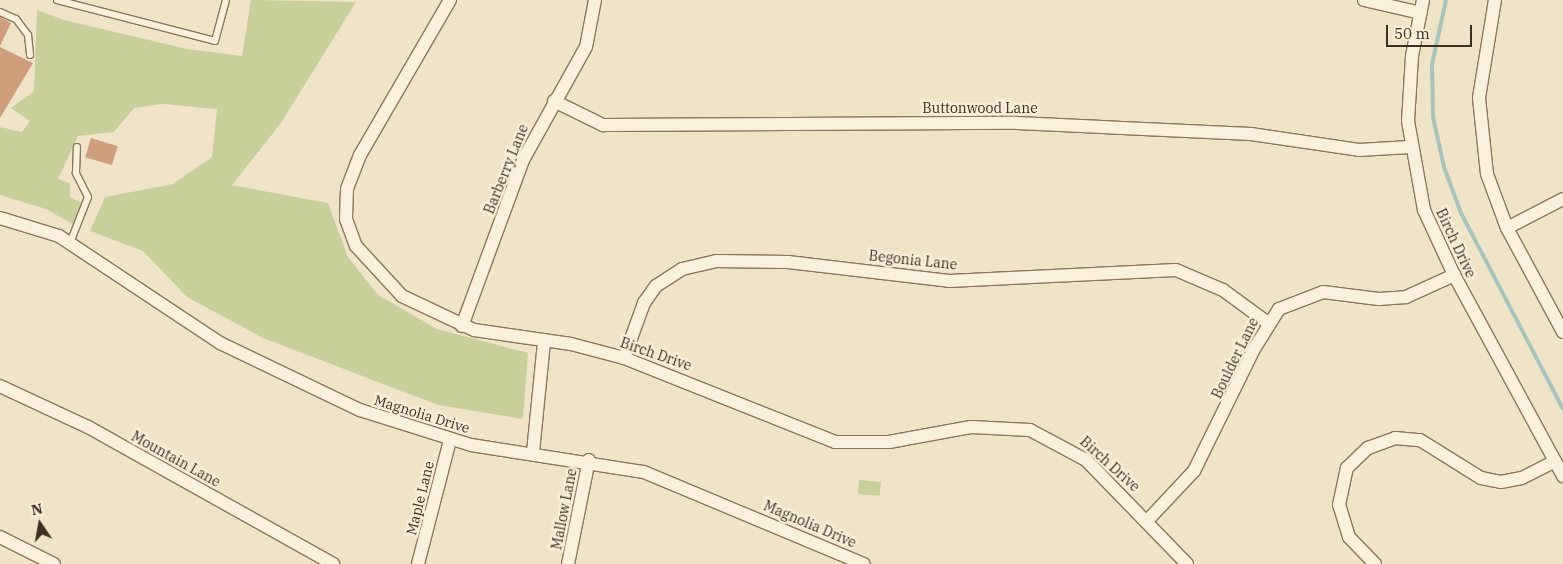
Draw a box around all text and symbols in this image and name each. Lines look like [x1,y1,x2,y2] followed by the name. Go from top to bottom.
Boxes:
[1388,15,1474,47] scale bar
[1394,24,1430,43] text: 50 m
[922,100,1038,116] street label: Buttonwood Lane
[480,122,532,216] street label: Barberry Lane
[1433,206,1479,280] street label: Birch Drive
[868,247,958,273] street label: Begonia Lane
[1208,315,1262,401] street label: Boulder Lane
[618,334,694,374] street label: Birch Drive
[372,391,472,437] street label: Magnolia Drive
[128,428,224,490] street label: Mountain Lane
[1077,433,1143,495] street label: Birch Drive
[403,459,437,537] street label: Maple Lane
[548,467,580,551] street label: Mallow Lane
[761,497,859,551] street label: Magnolia Drive
[15,499,65,549] north arrow
[30,499,44,519] text: N

